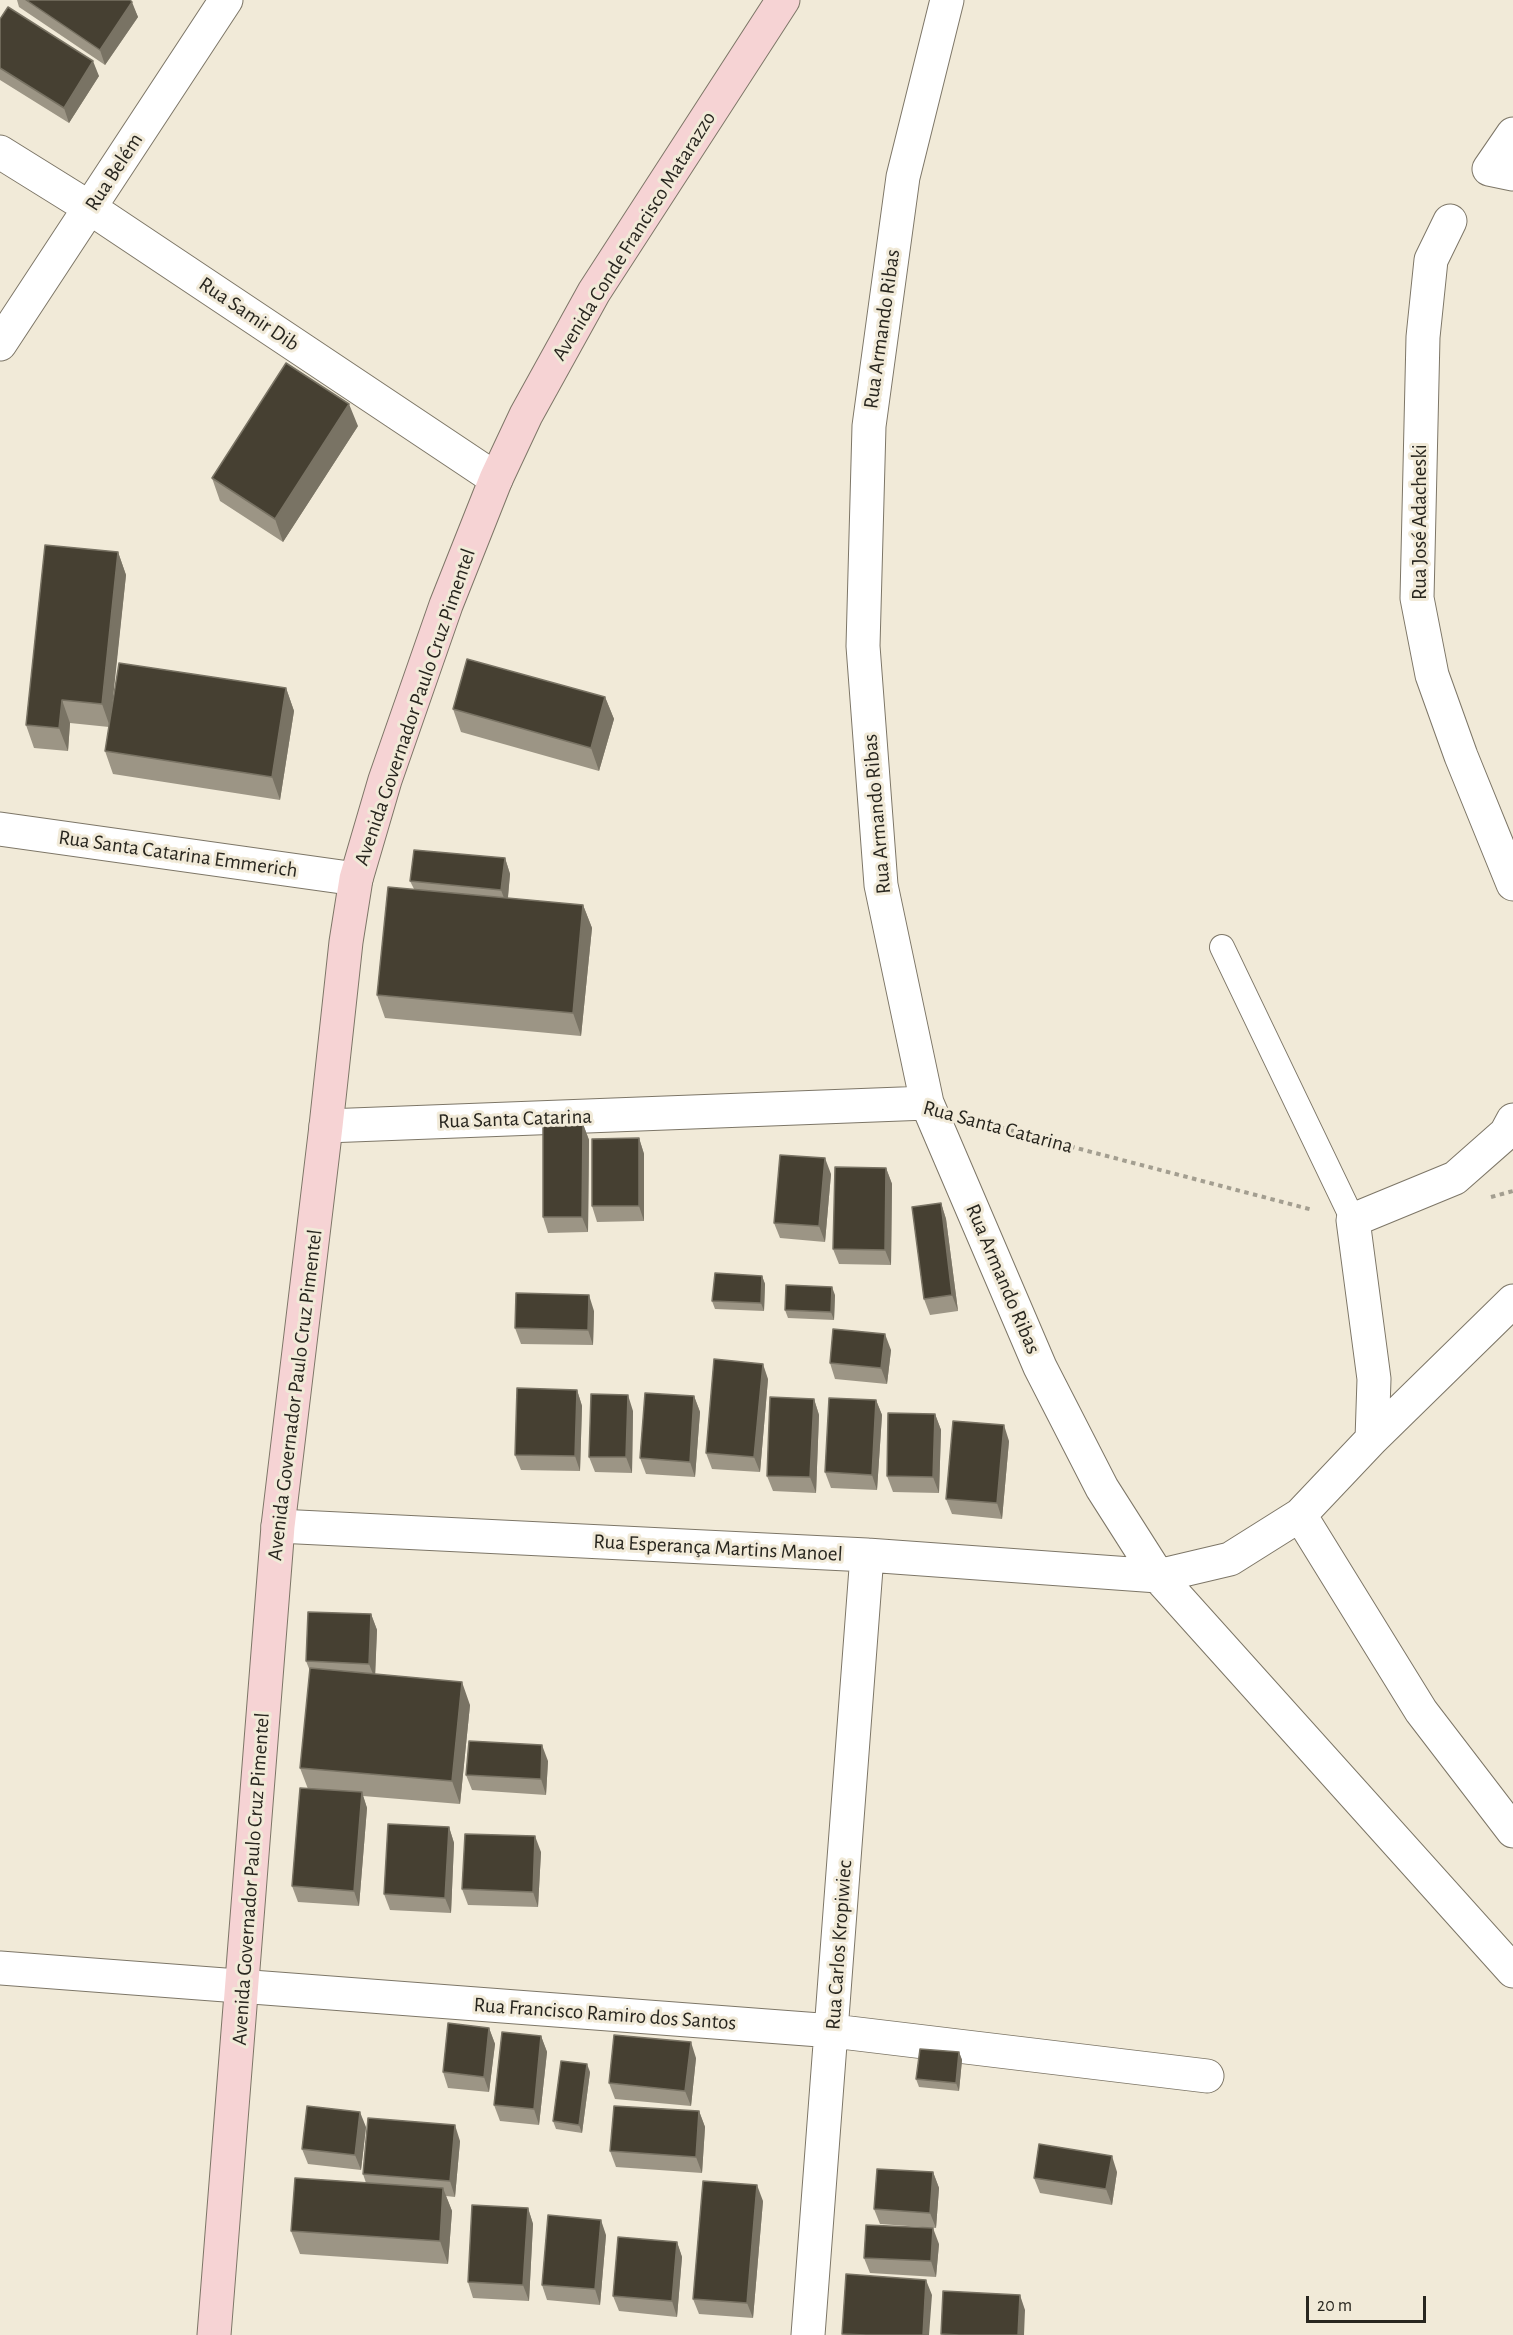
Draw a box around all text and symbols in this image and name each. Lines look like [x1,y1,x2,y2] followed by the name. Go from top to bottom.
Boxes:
[547,107,721,365] street label: Avenida Conde Francisco Matarazzo
[80,128,148,216] street label: Rua Belém
[858,248,906,410] street label: Rua Armando Ribas
[194,271,304,357] street label: Rua Samir Dib
[1407,444,1433,600] street label: Rua José Adacheski
[349,545,481,869] street label: Avenida Governador Paulo Cruz Pimentel
[857,733,897,895] street label: Rua Armando Ribas
[57,825,299,883] street label: Rua Santa Catarina Emmerich
[920,1095,1076,1159] street label: Rua Santa Catarina
[438,1104,592,1134] street label: Rua Santa Catarina
[960,1200,1046,1358] street label: Rua Armando Ribas
[262,1228,328,1562] street label: Avenida Governador Paulo Cruz Pimentel
[593,1529,843,1567] street label: Rua Esperança Martins Manoel
[227,1712,275,2046] street label: Avenida Governador Paulo Cruz Pimentel
[820,1859,858,2031] street label: Rua Carlos Kropiwiec
[473,1992,737,2036] street label: Rua Francisco Ramiro dos Santos
[1309,2284,1429,2322] scale bar
[1317,2297,1352,2315] text: 20 m

